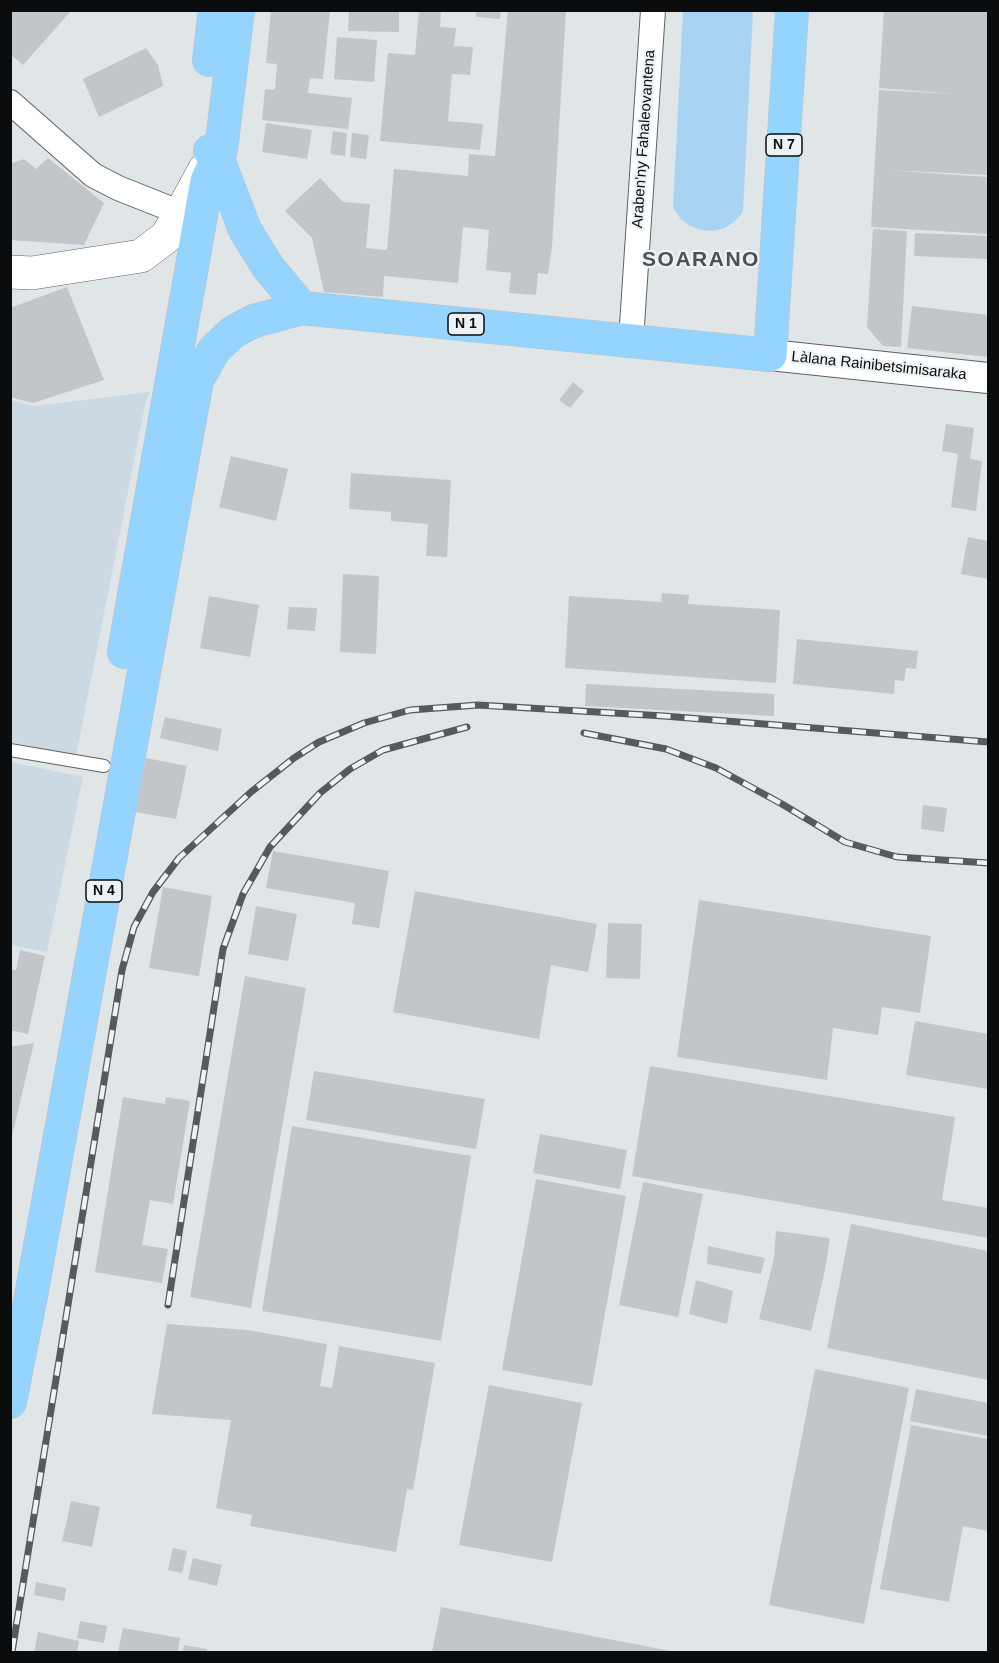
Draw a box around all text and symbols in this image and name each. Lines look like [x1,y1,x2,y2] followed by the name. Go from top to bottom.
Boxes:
[629,49,659,229] street label: Araben'ny Fahaleovantena
[766,134,802,156] road number: N 7
[642,247,760,273] district label: SOARANO
[448,313,484,335] road number: N 1
[791,348,967,384] street label: Làlana Rainibetsimisaraka
[86,880,122,902] road number: N 4

